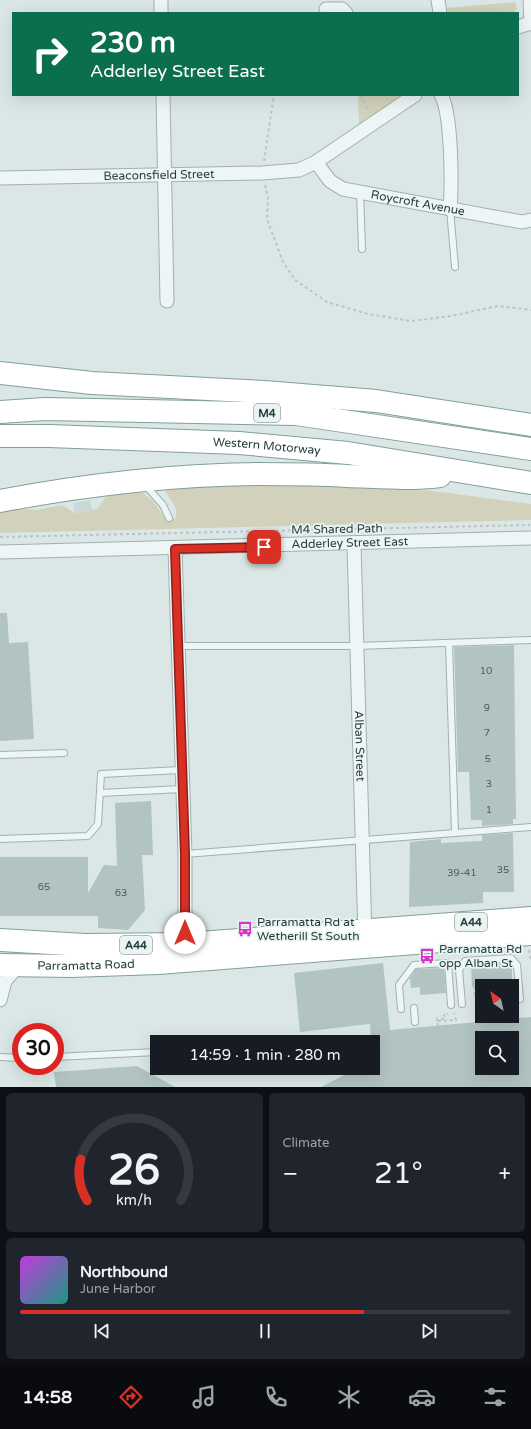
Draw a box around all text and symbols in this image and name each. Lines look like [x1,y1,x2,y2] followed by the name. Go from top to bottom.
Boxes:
[90,26,176,60] text: 230 m
[24,28,76,80] icon: right
[90,60,265,82] text: Adderley Street East
[103,167,215,183] street label: Beaconsfield Street
[370,187,466,218] street label: Roycroft Avenue
[254,404,280,422] road number: M4
[213,435,322,458] street label: Western Motorway
[291,521,383,537] street label: M4 Shared Path
[247,530,281,564] pin
[291,534,409,551] street label: Adderley Street East
[253,536,275,558] icon: arrive
[480,665,492,677] house number: 10
[484,702,490,714] house number: 9
[352,710,368,782] street label: Alban Street
[484,727,490,739] house number: 7
[485,753,491,765] house number: 5
[486,778,492,790] house number: 3
[486,804,492,816] house number: 1
[497,864,509,876] house number: 35
[447,867,477,879] house number: 39-41
[38,881,50,893] house number: 65
[115,887,127,899] house number: 63
[164,912,206,954] position arrow
[455,913,487,931] road number: A44
[257,915,359,943] place label: Parramatta Rd at Wetherill St South
[236,920,254,938] bus stop icon: Parramatta Rd at Wetherill St South
[120,936,152,954] road number: A44
[439,942,522,970] place label: Parramatta Rd opp Alban St
[418,947,436,965] bus stop icon: Parramatta Rd opp Alban St
[37,957,135,973] street label: Parramatta Road
[475,979,519,1023] north arrow
[475,979,519,1075] map controls
[12,1023,64,1075] speed limit sign: 30
[475,1031,519,1075] button: search
[190,1046,340,1064] text: 14:59 · 1 min · 280 m
[283,1135,329,1151] text: Climate
[108,1145,160,1195] text: 26
[374,1155,423,1192] text: 21°
[283,1161,298,1187] text: −
[499,1161,511,1187] text: +
[116,1191,152,1208] text: km/h
[80,1263,168,1281] text: Northbound
[80,1281,156,1297] text: June Harbor
[91,1320,113,1342] icon: previous
[254,1320,276,1342] icon: pause
[418,1320,440,1342] icon: next
[117,1383,145,1411] icon: directions
[190,1383,218,1411] icon: music
[262,1383,290,1411] icon: phone
[335,1383,363,1411] icon: climate
[408,1383,436,1411] icon: car
[481,1383,509,1411] icon: filters
[22,1386,72,1408] text: 14:58

